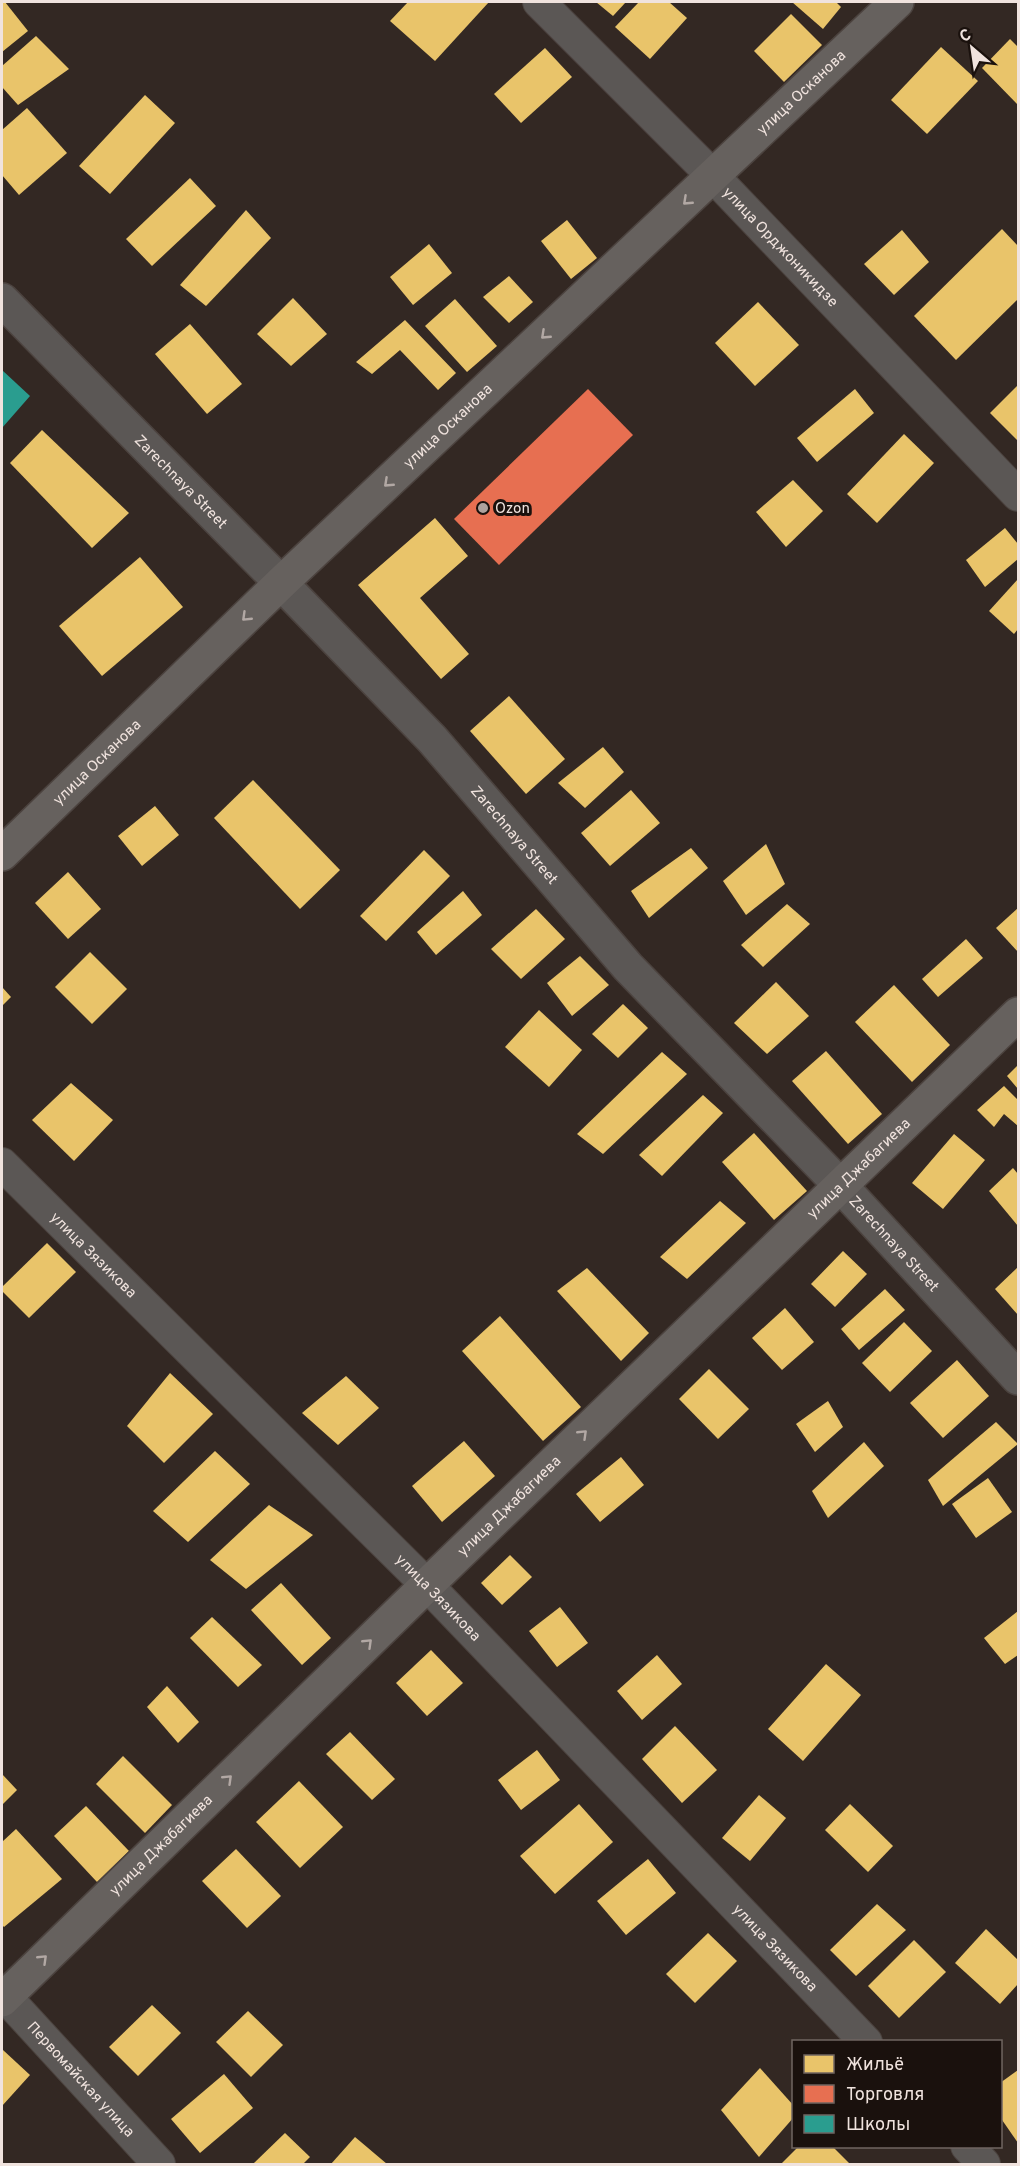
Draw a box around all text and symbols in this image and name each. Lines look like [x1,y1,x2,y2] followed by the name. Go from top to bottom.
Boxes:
[942,18,1002,78] north arrow
[956,25,975,48] text: С
[754,47,851,140] street label: улица Осканова
[718,184,841,312] street label: улица Орджоникидзе
[683,194,693,205] one-way arrow
[541,327,552,338] one-way arrow
[400,380,497,473] street label: улица Осканова
[129,432,230,534] street label: Zarechnaya Street
[384,476,394,487] one-way arrow
[495,500,530,519] place label: Ozon
[476,501,490,515] marker: Ozon
[243,610,253,621] one-way arrow
[50,716,146,810] street label: улица Осканова
[466,782,561,889] street label: Zarechnaya Street
[804,1115,915,1224] street label: улица Джабагиева
[844,1192,942,1297] street label: Zarechnaya Street
[45,1209,140,1303] street label: улица Зязикова
[577,1430,587,1441] one-way arrow
[454,1453,566,1561] street label: улица Джабагиева
[391,1551,484,1646] street label: улица Зязикова
[361,1639,371,1650] one-way arrow
[222,1775,232,1786] one-way arrow
[106,1791,217,1901] street label: улица Джабагиева
[728,1901,821,1996] street label: улица Зязикова
[37,1955,47,1966] one-way arrow
[22,2018,138,2142] street label: Первомайская улица
[792,2040,1002,2148] legend
[846,2054,904,2077] text: Жильё
[846,2084,924,2107] text: Торговля
[846,2114,910,2137] text: Школы

